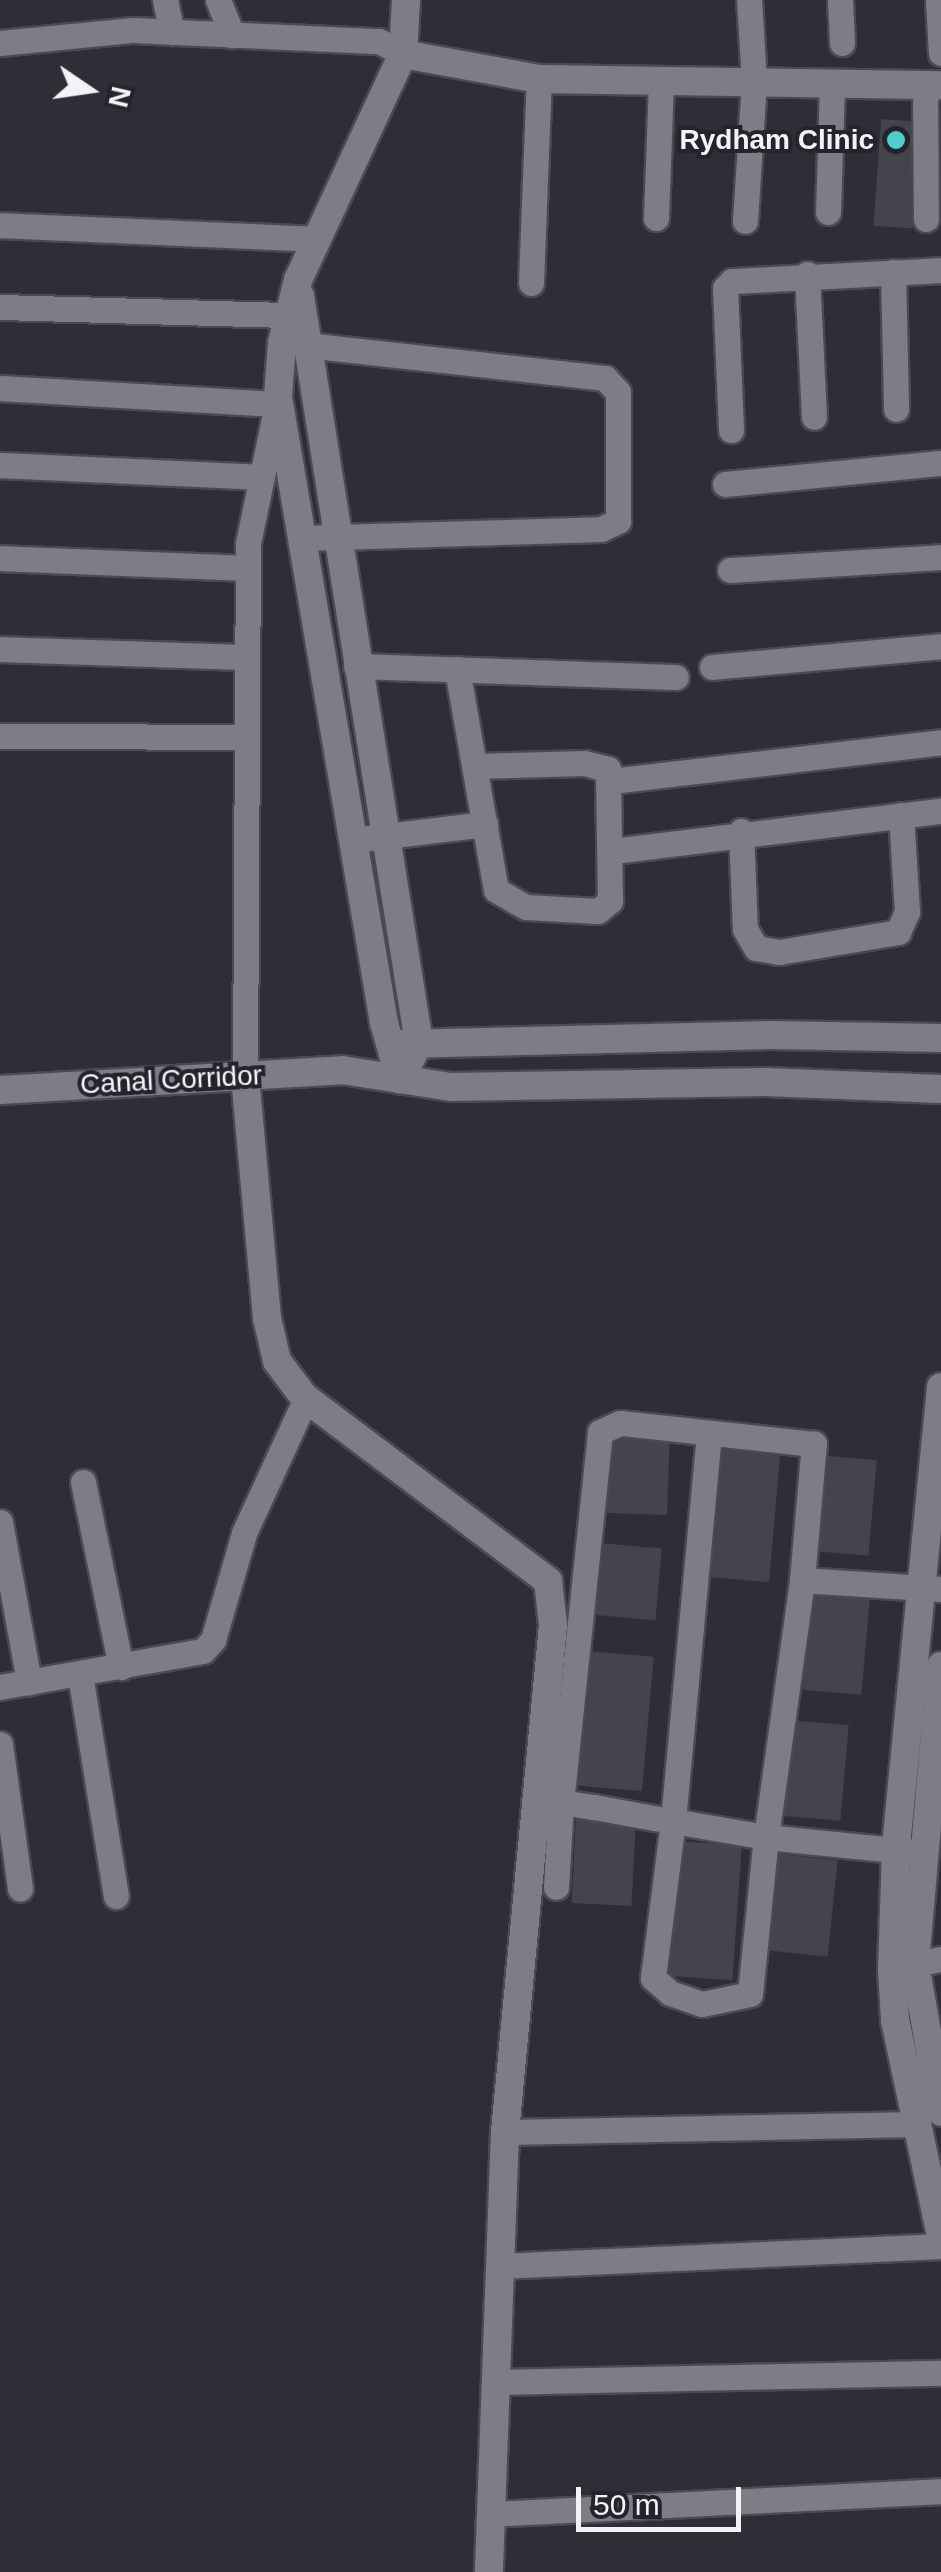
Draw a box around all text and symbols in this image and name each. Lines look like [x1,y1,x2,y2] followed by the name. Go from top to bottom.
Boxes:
[40,40,140,140] north arrow
[102,84,137,110] text: N
[680,123,874,157] place label: Rydham Clinic
[883,127,909,153] marker: Rydham Clinic
[79,1058,263,1102] street label: Canal Corridor
[581,2467,746,2529] scale bar
[593,2488,660,2521] text: 50 m

